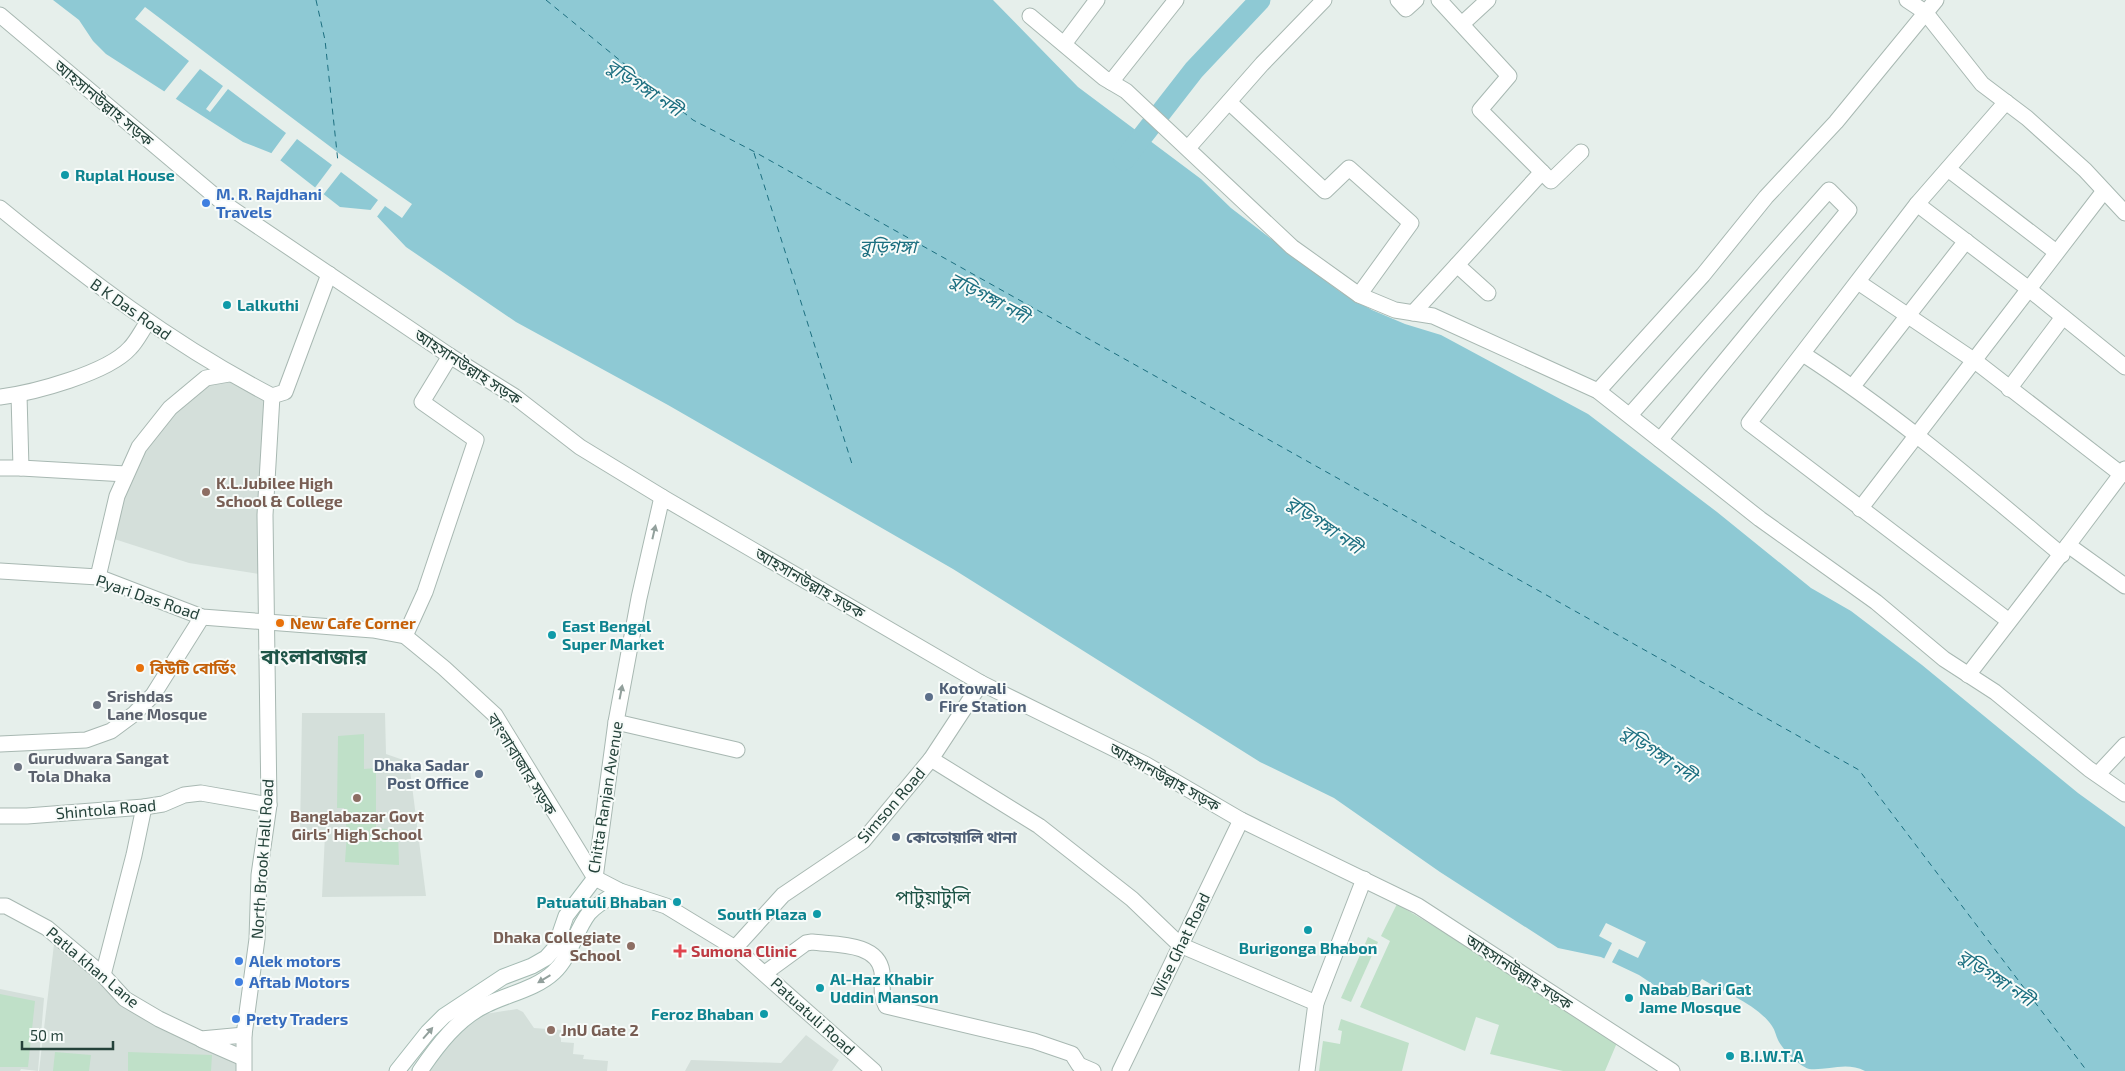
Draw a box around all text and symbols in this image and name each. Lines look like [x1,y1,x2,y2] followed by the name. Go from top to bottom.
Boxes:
[602,54,689,123] water label: বুড়িগঙ্গা নদী
[50,55,159,150] street label: আহসানউল্লাহ সড়ক
[75,165,175,184] place label: Ruplal House
[59,169,71,181] marker: Ruplal House
[216,184,322,221] place label: M. R. Rajdhani Travels
[200,197,212,209] marker: M. R. Rajdhani Travels
[859,235,920,258] water label: বুড়িগঙ্গা
[946,267,1036,330] water label: বুড়িগঙ্গা নদী
[87,274,175,343] street label: B K Das Road
[237,295,299,314] place label: Lalkuthi
[221,299,233,311] marker: Lalkuthi
[410,324,526,409] street label: আহসানউল্লাহ সড়ক
[216,473,343,510] place label: K.L.Jubilee High School & College
[200,486,212,498] marker: K.L.Jubilee High School & College
[1282,490,1369,561] water label: বুড়িগঙ্গা নদী
[650,525,658,540] one-way arrow
[751,543,869,622] street label: আহসানউল্লাহ সড়ক
[94,570,203,623] street label: Pyari Das Road
[290,613,416,632] place label: New Cafe Corner
[562,616,665,653] place label: East Bengal Super Market
[274,617,286,629] marker: New Cafe Corner
[546,629,558,641] marker: East Bengal Super Market
[260,643,367,668] district label: বাংলাবাজার
[149,658,236,677] place label: বিউটি বোর্ডিং
[134,662,146,674] marker: বিউটি বোর্ডিং
[939,678,1027,715] place label: Kotowali Fire Station
[618,683,626,699] one-way arrow
[107,686,207,723] place label: Srishdas Lane Mosque
[923,691,935,703] marker: Kotowali Fire Station
[91,699,103,711] marker: Srishdas Lane Mosque
[483,709,562,819] street label: বাংলাবাজার সড়ক
[583,719,627,875] street label: Chitta Ranjan Avenue
[1616,720,1703,789] water label: বুড়িগঙ্গা নদী
[1106,738,1225,815] street label: আহসানউল্লাহ সড়ক
[28,748,169,785] place label: Gurudwara Sangat Tola Dhaka
[374,755,469,792] place label: Dhaka Sadar Post Office
[12,761,24,773] marker: Gurudwara Sangat Tola Dhaka
[853,763,929,846] street label: Simson Road
[473,768,485,780] marker: Dhaka Sadar Post Office
[246,778,277,940] street label: North Brook Hall Road
[351,792,363,804] marker: Banglabazar Govt Girls' High School
[55,795,157,822] street label: Shintola Road
[290,806,424,843] place label: Banglabazar Govt Girls' High School
[906,827,1017,846] place label: কোতোয়ালি থানা
[890,831,902,843] marker: কোতোয়ালি থানা
[895,885,972,909] district label: পাটুয়াটুলি
[1146,889,1213,1000] street label: Wise Ghat Road
[537,892,667,911] place label: Patuatuli Bhaban
[671,896,683,908] marker: Patuatuli Bhaban
[717,904,807,923] place label: South Plaza
[811,908,823,920] marker: South Plaza
[43,922,144,1011] street label: Patla khan Lane
[1302,924,1314,936] marker: Burigonga Bhabon
[493,927,622,964] place label: Dhaka Collegiate School
[1461,929,1577,1014] street label: আহসানউল্লাহ সড়ক
[1239,938,1377,957] place label: Burigonga Bhabon
[625,940,637,952] marker: Dhaka Collegiate School
[691,941,797,960] place label: Sumona Clinic
[673,944,687,958] marker: Sumona Clinic
[1954,944,2041,1013] water label: বুড়িগঙ্গা নদী
[249,951,341,970] place label: Alek motors
[233,955,245,967] marker: Alek motors
[830,969,939,1006] place label: Al-Haz Khabir Uddin Manson
[249,972,350,991] place label: Aftab Motors
[767,973,859,1058] street label: Patuatuli Road
[538,974,551,983] one-way arrow
[233,976,245,988] marker: Aftab Motors
[1639,979,1752,1016] place label: Nabab Bari Gat Jame Mosque
[814,982,826,994] marker: Al-Haz Khabir Uddin Manson
[1623,992,1635,1004] marker: Nabab Bari Gat Jame Mosque
[651,1004,754,1023] place label: Feroz Bhaban
[758,1008,770,1020] marker: Feroz Bhaban
[246,1009,348,1029] place label: Prety Traders
[230,1013,242,1025] marker: Prety Traders
[22,1018,114,1050] scale bar
[561,1020,639,1039] place label: JnU Gate 2
[545,1024,557,1036] marker: JnU Gate 2
[30,1026,64,1044] text: 50 m
[422,1026,433,1039] one-way arrow
[1740,1046,1804,1065] place label: B.I.W.T.A
[1724,1050,1736,1062] marker: B.I.W.T.A

